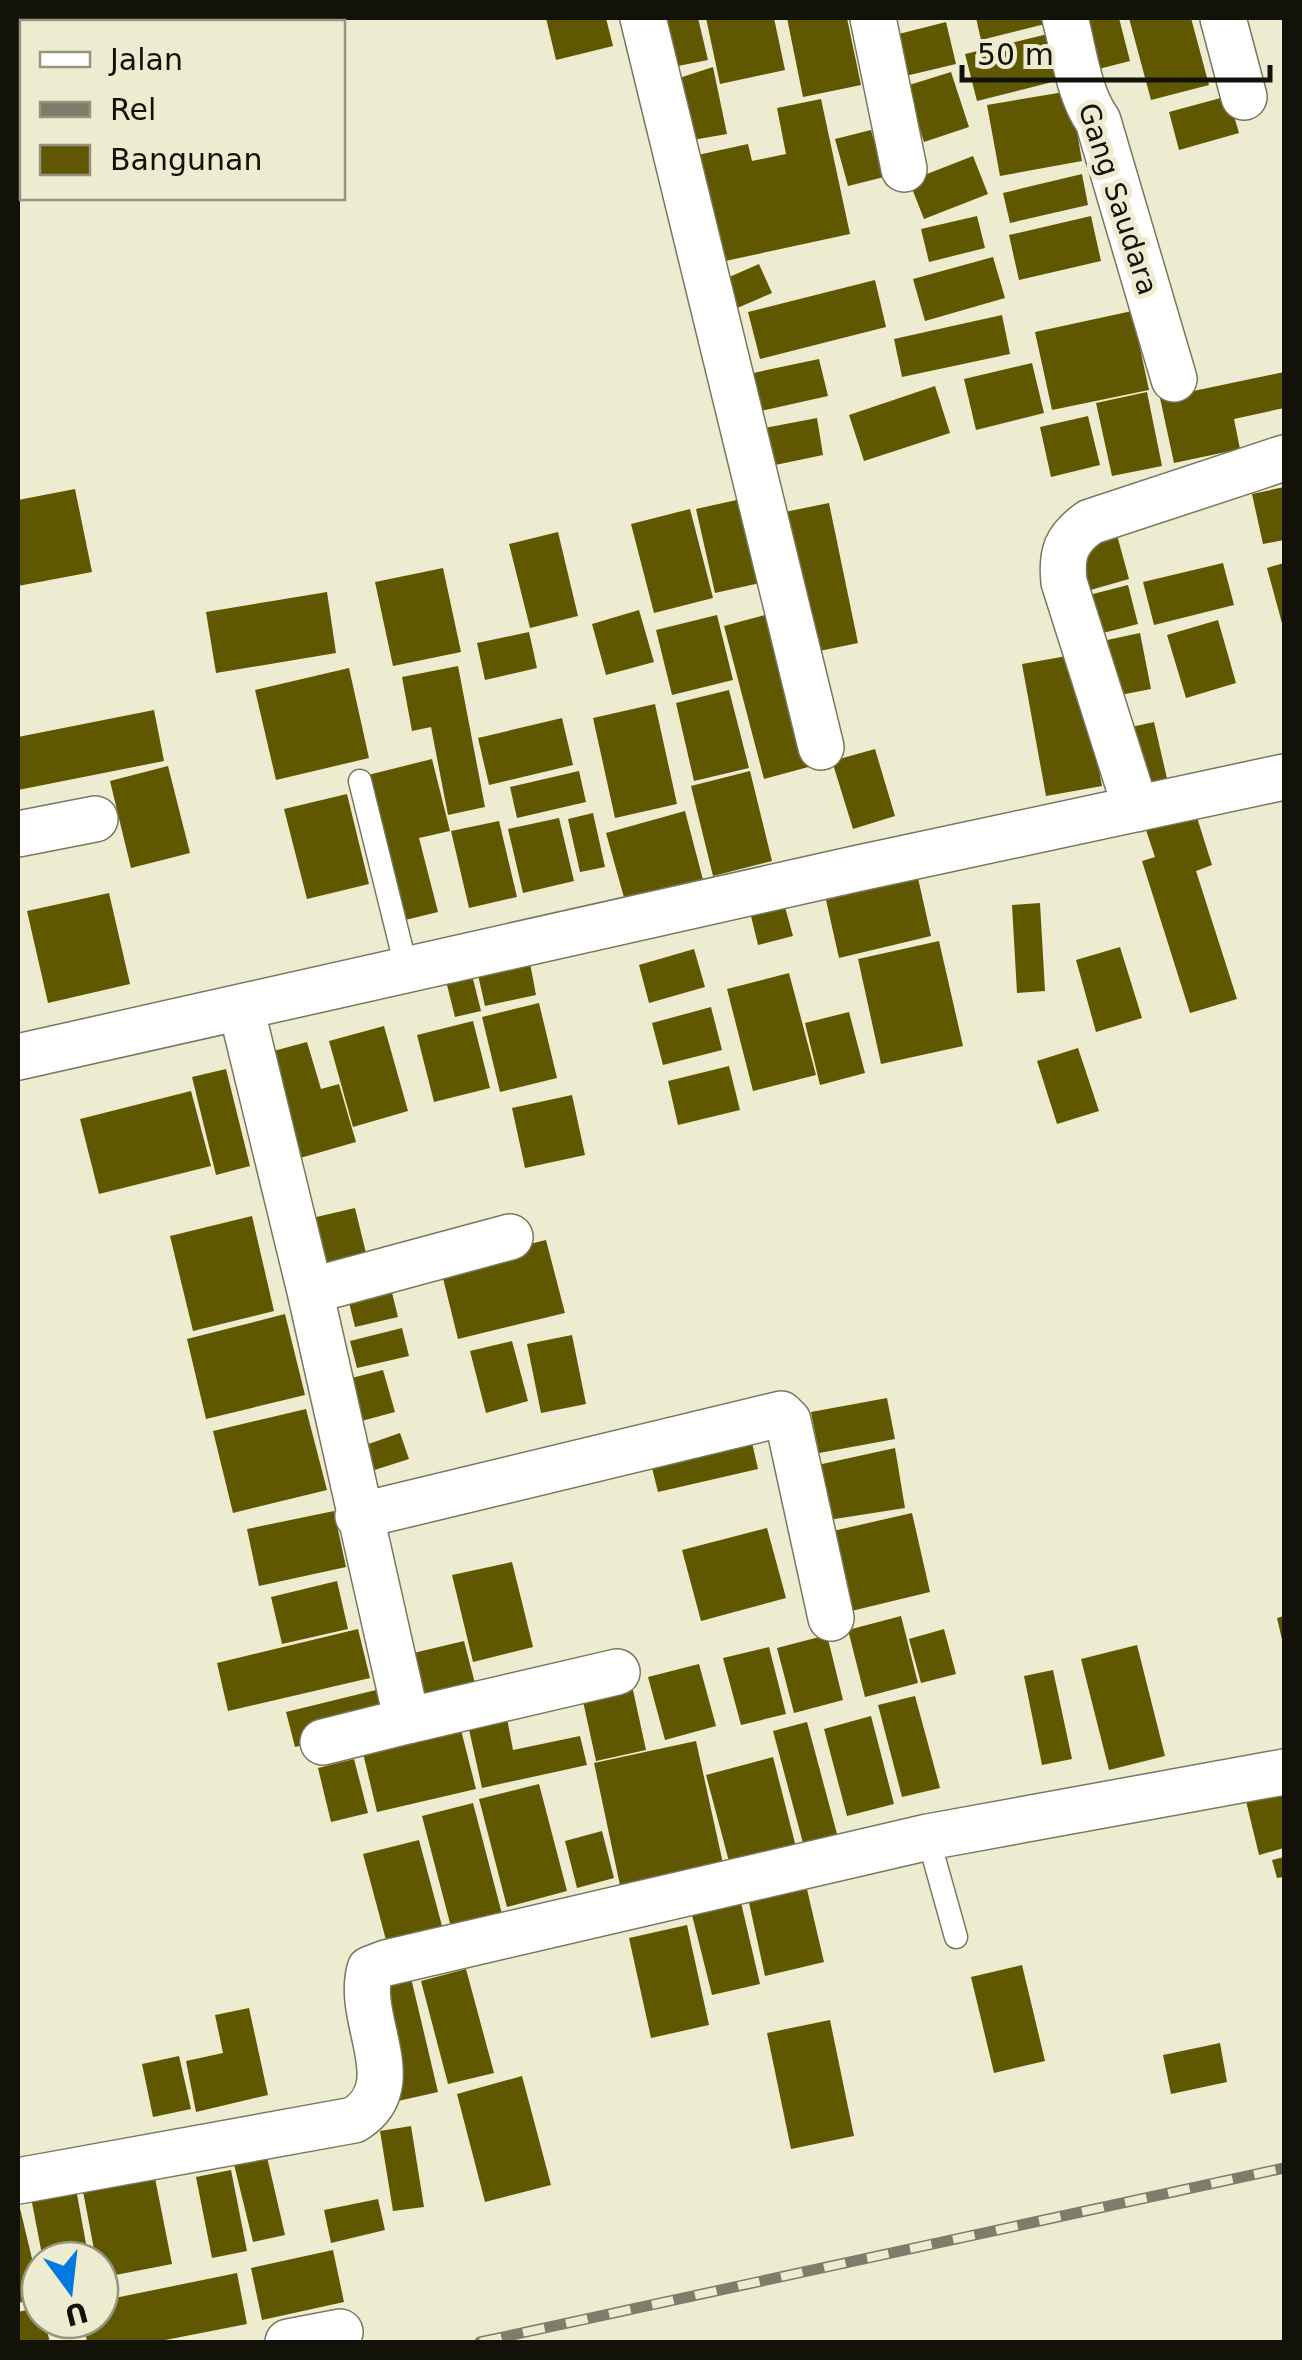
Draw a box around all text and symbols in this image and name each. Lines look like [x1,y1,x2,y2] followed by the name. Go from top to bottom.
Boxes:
[20,20,345,200] legend
[962,20,1270,82] scale bar
[977,37,1054,72] text: 50 m
[108,42,183,77] text: Jalan
[110,92,156,127] text: Rel
[1071,99,1165,299] street label: Gang Saudara
[110,142,262,177] text: Bangunan
[20,2240,120,2340] north arrow
[61,2295,92,2333] text: U

